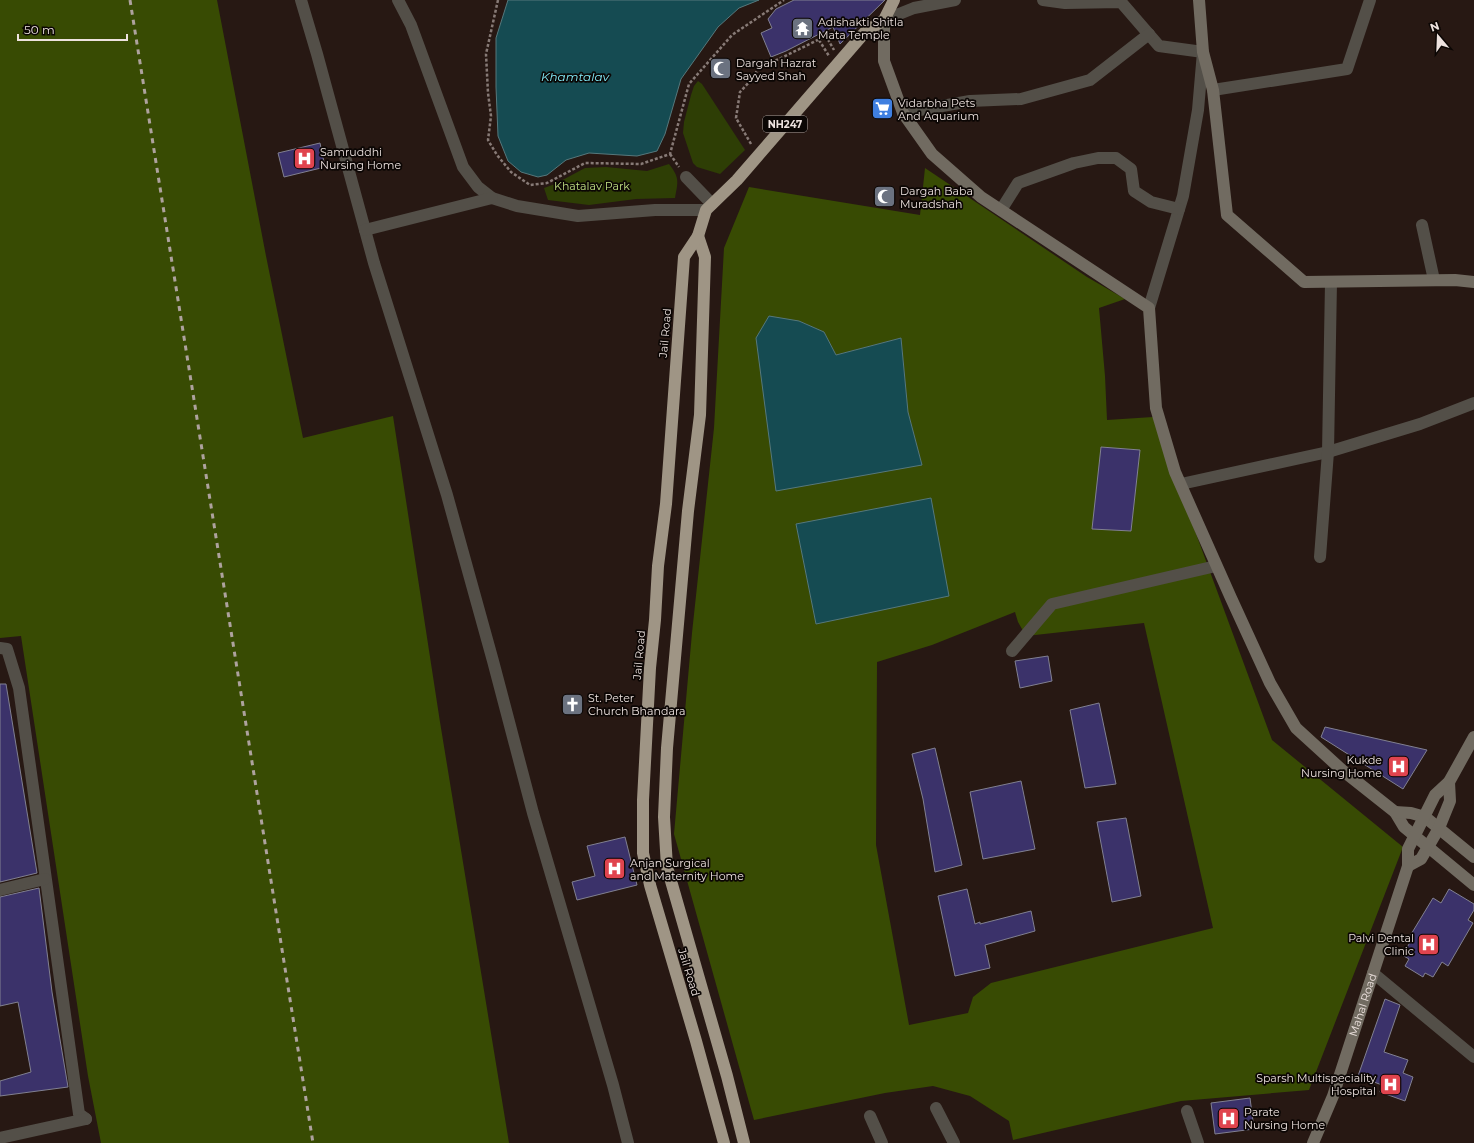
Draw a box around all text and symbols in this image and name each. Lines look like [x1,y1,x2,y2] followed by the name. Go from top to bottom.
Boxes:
[789,15,815,41] temple icon: Adishakti Shitla Mata Temple
[818,15,903,42] place label: Adishakti Shitla Mata Temple
[18,16,127,42] scale bar
[1418,16,1458,56] north arrow
[1428,18,1441,35] text: N
[24,22,55,37] text: 50 m
[707,56,733,82] mosque icon: Dargah Hazrat Sayyed Shah
[736,56,817,83] place label: Dargah Hazrat Sayyed Shah
[541,69,611,84] water label: Khamtalav
[869,96,895,122] supermarket icon: Vidarbha Pets And Aquarium
[898,96,979,123] place label: Vidarbha Pets And Aquarium
[763,116,807,132] road number: NH247
[291,145,317,171] hospital icon: Samruddhi Nursing Home
[320,145,401,172] place label: Samruddhi Nursing Home
[554,179,630,193] park label: Khatalav Park
[872,184,898,210] mosque icon: Dargah Baba Muradshah
[900,184,973,211] place label: Dargah Baba Muradshah
[656,308,674,359] street label: Jail Road
[630,630,648,681] street label: Jail Road
[559,691,585,717] church icon: St. Peter Church Bhandara
[588,691,685,718] place label: St. Peter Church Bhandara
[1301,753,1382,780] place label: Kukde Nursing Home
[1385,753,1411,779] hospital icon: Kukde Nursing Home
[601,856,627,882] hospital icon: Anjan Surgical and Maternity Home
[630,856,744,883] place label: Anjan Surgical and Maternity Home
[1348,931,1414,958] place label: Palvi Dental Clinic
[1416,931,1442,957] hospital icon: Palvi Dental Clinic
[675,945,703,998] street label: Jail Road
[1346,971,1380,1038] street label: Mahal Road
[1256,1071,1376,1098] place label: Sparsh Multispeciality Hospital
[1378,1071,1404,1097] hospital icon: Sparsh Multispeciality Hospital
[1215,1105,1241,1131] hospital icon: Parate Nursing Home
[1244,1105,1325,1132] place label: Parate Nursing Home

